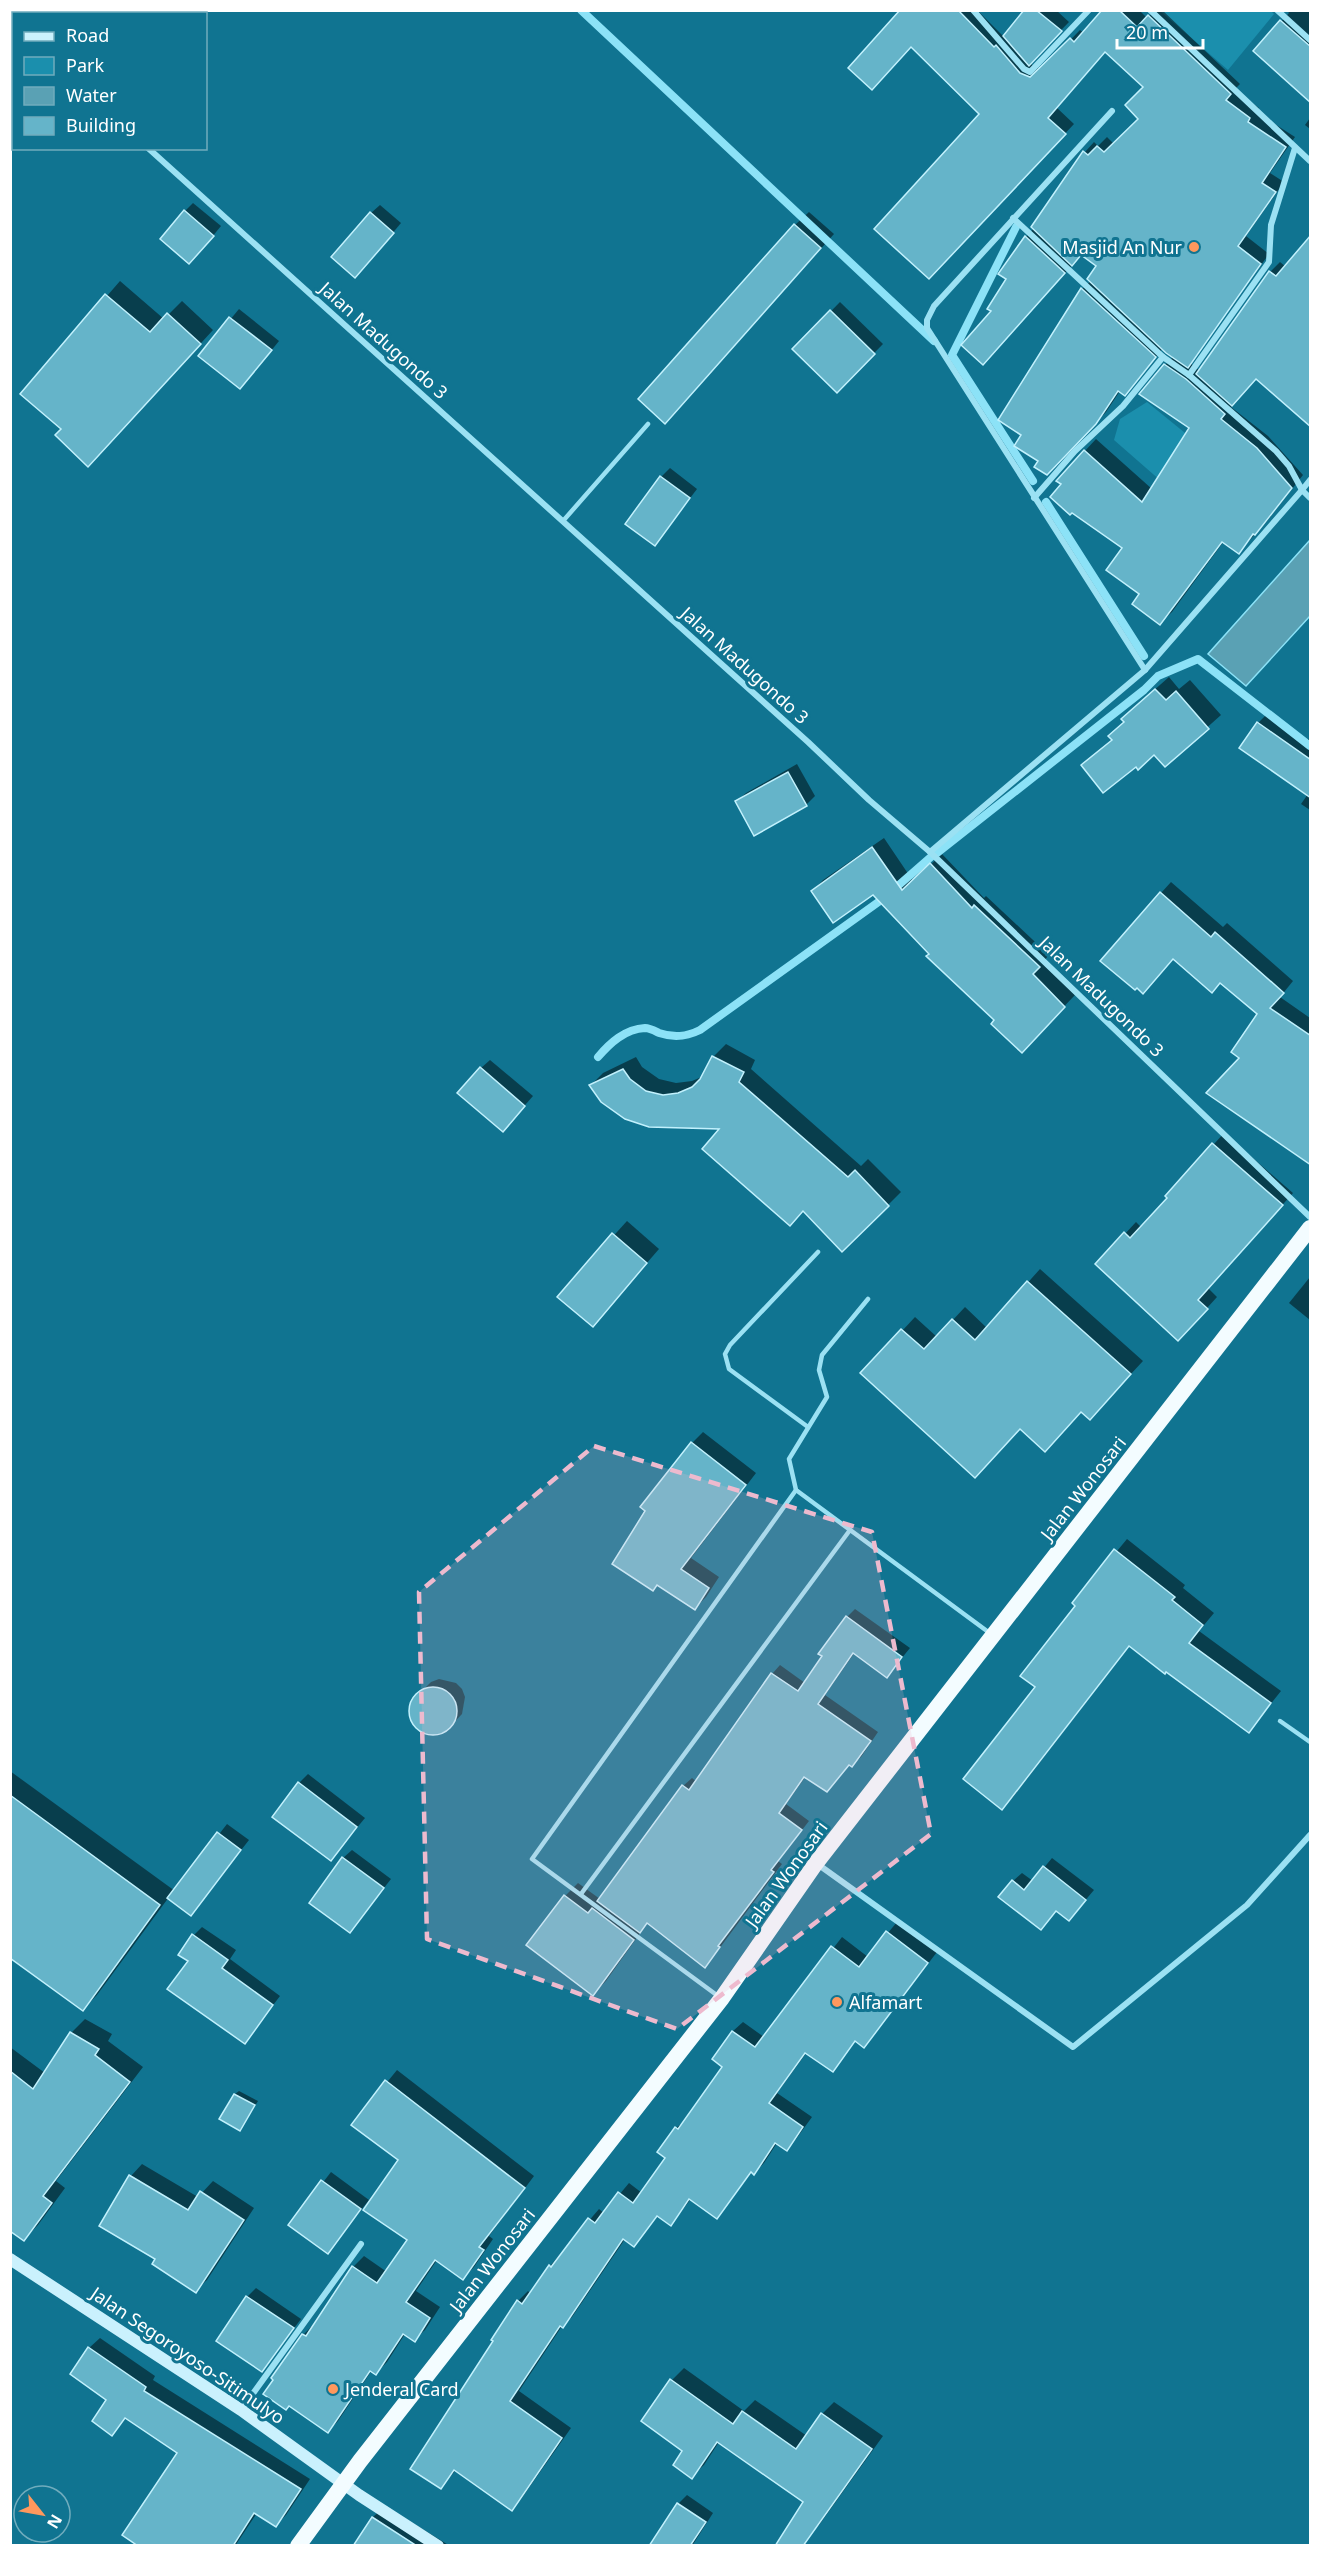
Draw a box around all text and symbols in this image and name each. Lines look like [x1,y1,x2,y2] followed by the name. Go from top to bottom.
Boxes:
[12,12,207,150] legend
[1117,12,1202,50] scale bar
[1126,20,1168,44] text: 20 m
[66,23,109,47] text: Road
[66,53,104,77] text: Park
[66,83,117,107] text: Water
[66,113,136,137] text: Building
[1062,235,1183,259] place label: Masjid An Nur
[1187,240,1201,254] marker: Masjid An Nur
[313,275,453,404] street label: Jalan Madugondo 3
[674,600,814,729] street label: Jalan Madugondo 3
[1033,929,1169,1062] street label: Jalan Madugondo 3
[1034,1431,1131,1546] street label: Jalan Wonosari
[738,1816,833,1933] street label: Jalan Wonosari
[849,1990,923,2014] place label: Alfamart
[830,1995,844,2009] marker: Alfamart
[443,2203,540,2318] street label: Jalan Wonosari
[85,2280,290,2429] street label: Jalan Segoroyoso-Sitimulyo
[343,2377,459,2401] place label: Jenderal Card
[326,2382,340,2396] marker: Jenderal Card
[12,2484,72,2544] north arrow
[42,2510,68,2533] text: N

